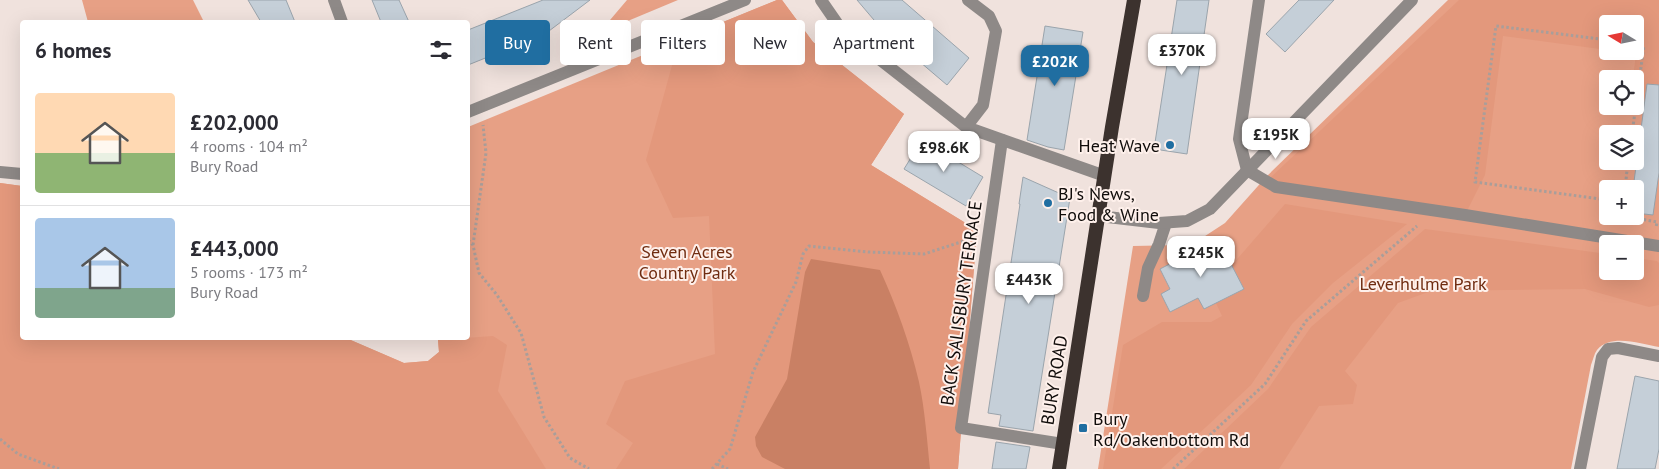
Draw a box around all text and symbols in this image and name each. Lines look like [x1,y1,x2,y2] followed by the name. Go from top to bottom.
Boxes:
[1599,15,1644,60] north arrow
[1599,15,1644,280] map controls
[485,20,550,65] chip: Buy
[560,20,631,65] chip: Rent
[641,20,725,65] chip: Filters
[735,20,805,65] chip: New
[815,20,933,65] chip: Apartment
[1147,34,1217,76] pin: £370K
[427,36,455,64] icon: filters
[35,37,111,64] text: 6 homes
[1159,40,1205,60] text: £370K
[1020,44,1090,87] pin: £202K
[1032,51,1078,71] text: £202K
[1599,70,1644,115] button: locate
[190,109,279,136] text: £202,000
[75,113,135,173] icon: home
[1241,118,1311,160] pin: £195K
[1253,124,1299,144] text: £195K
[1599,125,1644,170] button: layers
[903,130,985,173] pin: £98.6K
[1079,134,1160,157] place label: Heat Wave
[190,136,308,156] text: 4 rooms · 104 m²
[919,137,969,157] text: £98.6K
[1164,139,1176,151] marker: Heat Wave
[190,156,258,176] text: Bury Road
[1599,180,1644,225] button: +
[1058,182,1159,226] place label: BJ's News, Food & Wine
[1042,197,1054,209] marker: BJ's News, Food & Wine
[935,199,987,407] street label: BACK SALISBURY TERRACE
[190,235,279,262] text: £443,000
[1599,235,1644,280] button: −
[1166,236,1236,278] pin: £245K
[75,238,135,298] icon: home
[639,240,736,284] park label: Seven Acres Country Park
[1178,242,1224,262] text: £245K
[190,262,308,282] text: 5 rooms · 173 m²
[994,262,1064,305] pin: £443K
[1006,269,1052,289] text: £443K
[1359,272,1487,295] park label: Leverhulme Park
[190,282,258,302] text: Bury Road
[1036,334,1072,426] street label: BURY ROAD
[1093,407,1249,451] place label: Bury Rd/Oakenbottom Rd
[1077,422,1089,434] marker: Bury Rd/Oakenbottom Rd

